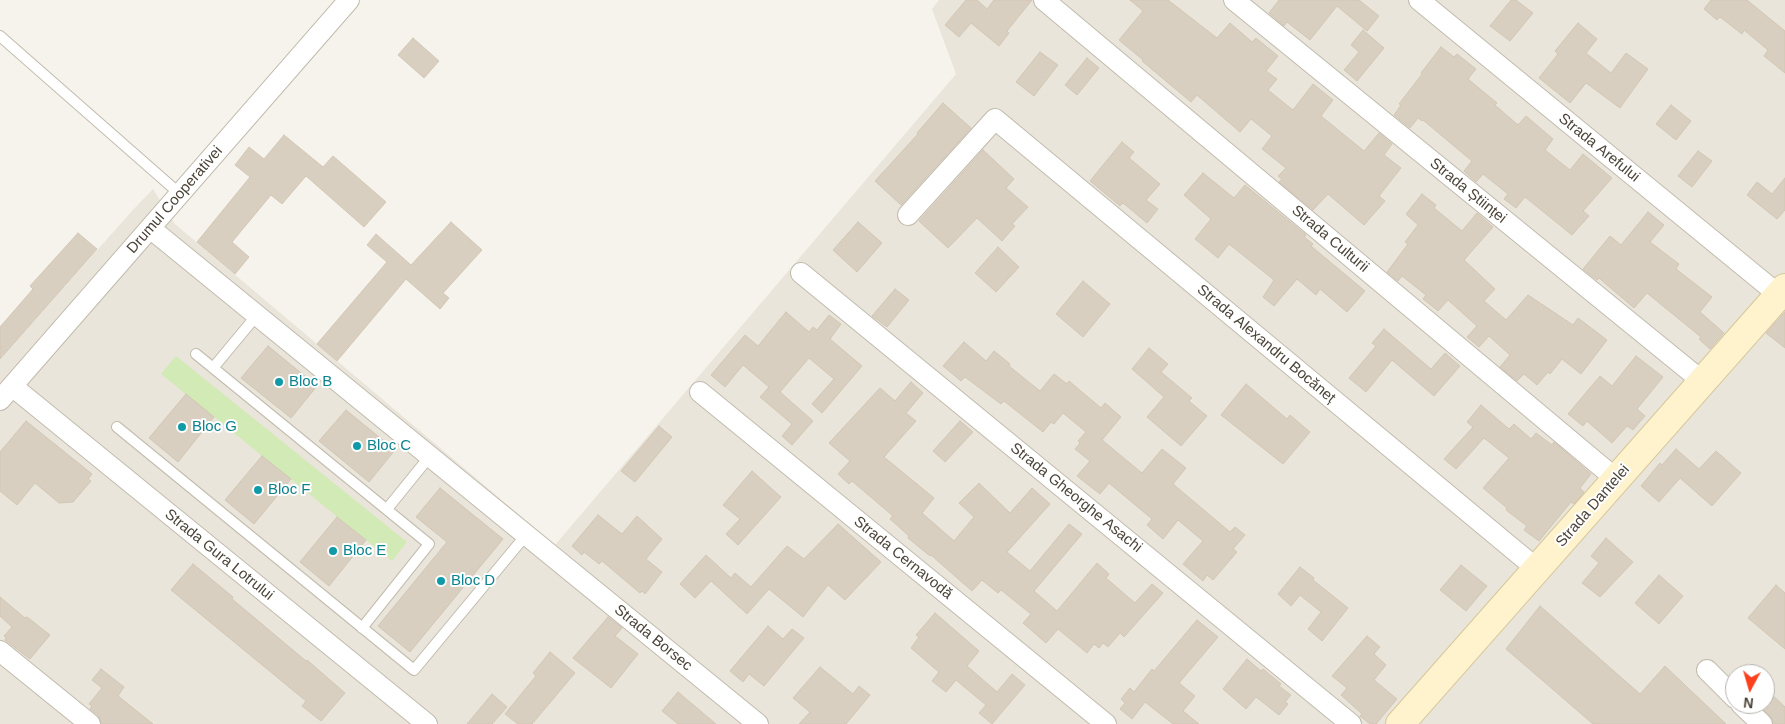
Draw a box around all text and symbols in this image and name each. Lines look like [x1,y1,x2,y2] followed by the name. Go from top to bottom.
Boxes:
[1555,110,1643,186] street label: Strada Arefului
[123,143,227,257] street label: Drumul Cooperativei
[1426,155,1510,227] street label: Strada Științei
[1288,202,1372,276] street label: Strada Culturii
[1193,281,1339,407] street label: Strada Alexandru Bocăneț
[289,373,332,391] place label: Bloc B
[273,376,285,388] marker: Bloc B
[192,418,237,436] place label: Bloc G
[176,421,188,433] marker: Bloc G
[367,437,411,455] place label: Bloc C
[1007,439,1145,557] street label: Strada Gheorghe Asachi
[351,440,363,452] marker: Bloc C
[1552,461,1634,551] street label: Strada Dantelei
[268,481,311,499] place label: Bloc F
[252,484,264,496] marker: Bloc F
[161,506,277,604] street label: Strada Gura Lotrului
[850,513,956,603] street label: Strada Cernavodă
[343,542,386,560] place label: Bloc E
[327,545,339,557] marker: Bloc E
[451,572,495,590] place label: Bloc D
[435,575,447,587] marker: Bloc D
[610,601,696,675] street label: Strada Borsec
[1725,664,1775,714] north arrow
[1743,694,1754,711] text: N

